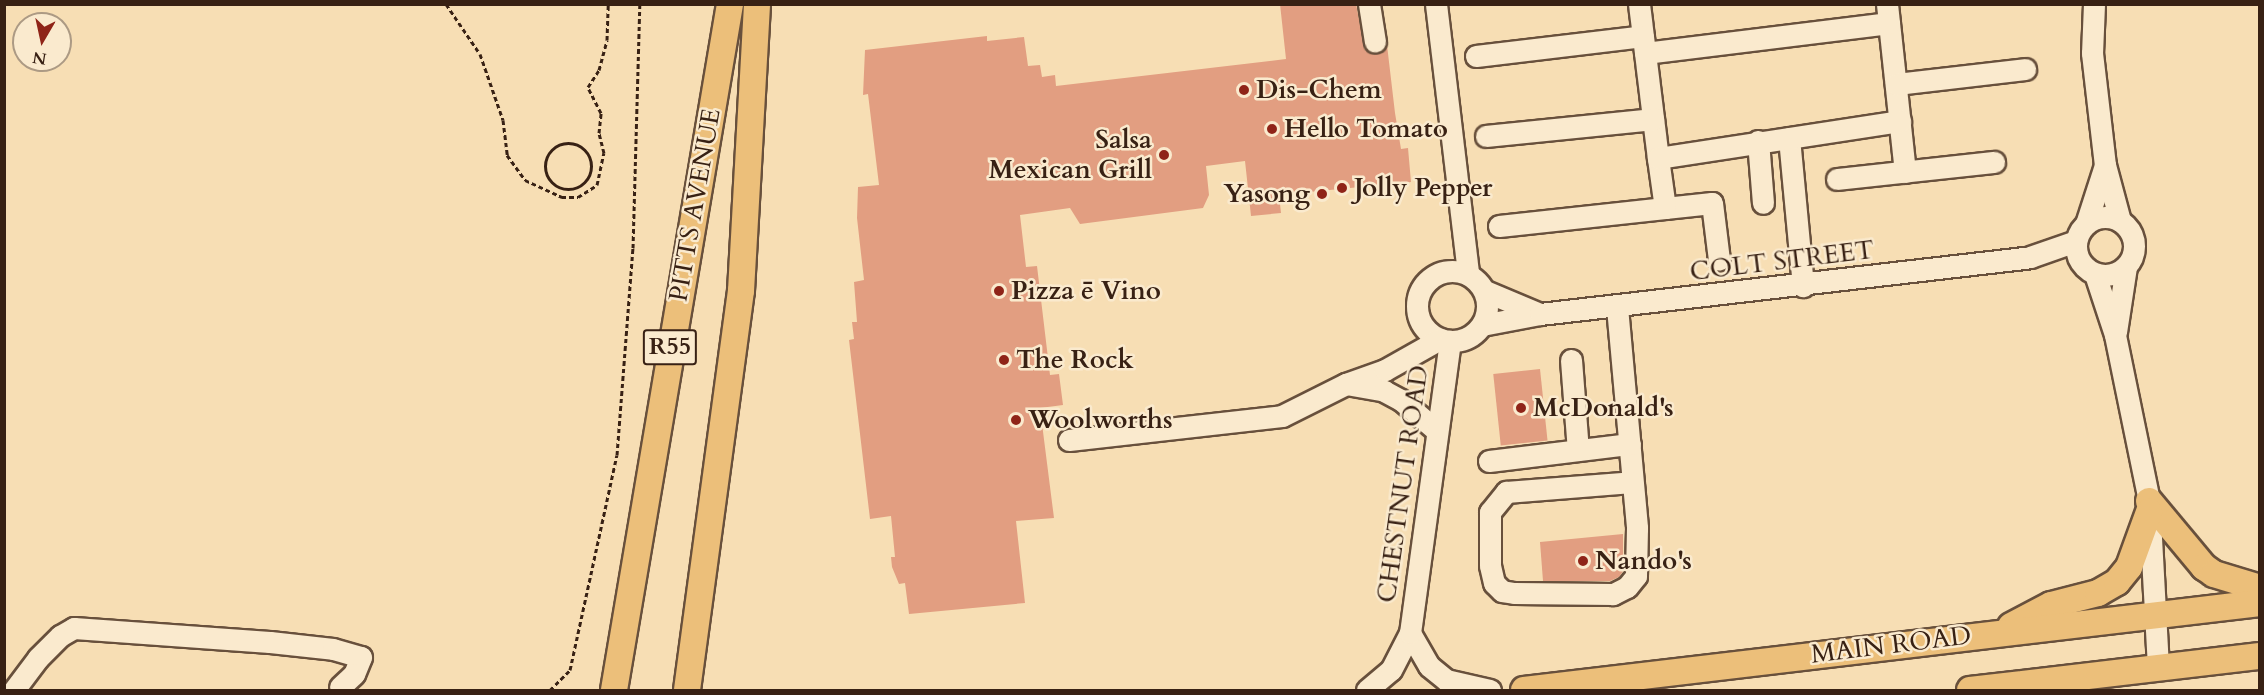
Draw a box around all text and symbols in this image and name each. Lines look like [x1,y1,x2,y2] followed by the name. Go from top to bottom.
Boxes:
[12,12,72,72] north arrow
[31,46,48,70] text: N
[1256,74,1382,106] place label: Dis-Chem
[1237,83,1251,97] marker: Dis-Chem
[663,106,727,304] street label: PITTS AVENUE
[1284,113,1448,145] place label: Hello Tomato
[1265,122,1279,136] marker: Hello Tomato
[989,124,1152,186] place label: Salsa Mexican Grill
[1157,148,1171,162] marker: Salsa Mexican Grill
[1354,172,1492,204] place label: Jolly Pepper
[1223,178,1310,210] place label: Yasong
[1335,181,1349,195] marker: Jolly Pepper
[1315,187,1329,201] marker: Yasong
[1688,234,1876,288] street label: COLT STREET
[1011,275,1161,307] place label: Pizza ē Vino
[992,284,1006,298] marker: Pizza ē Vino
[642,326,698,368] road number: R55
[1016,344,1134,376] place label: The Rock
[997,353,1011,367] marker: The Rock
[1371,363,1435,605] street label: CHESTNUT ROAD
[1533,392,1674,424] place label: McDonald's
[1514,401,1528,415] marker: McDonald's
[1028,404,1173,436] place label: Woolworths
[1009,413,1023,427] marker: Woolworths
[1595,545,1692,577] place label: Nando's
[1576,554,1590,568] marker: Nando's
[1809,620,1973,670] street label: MAIN ROAD

